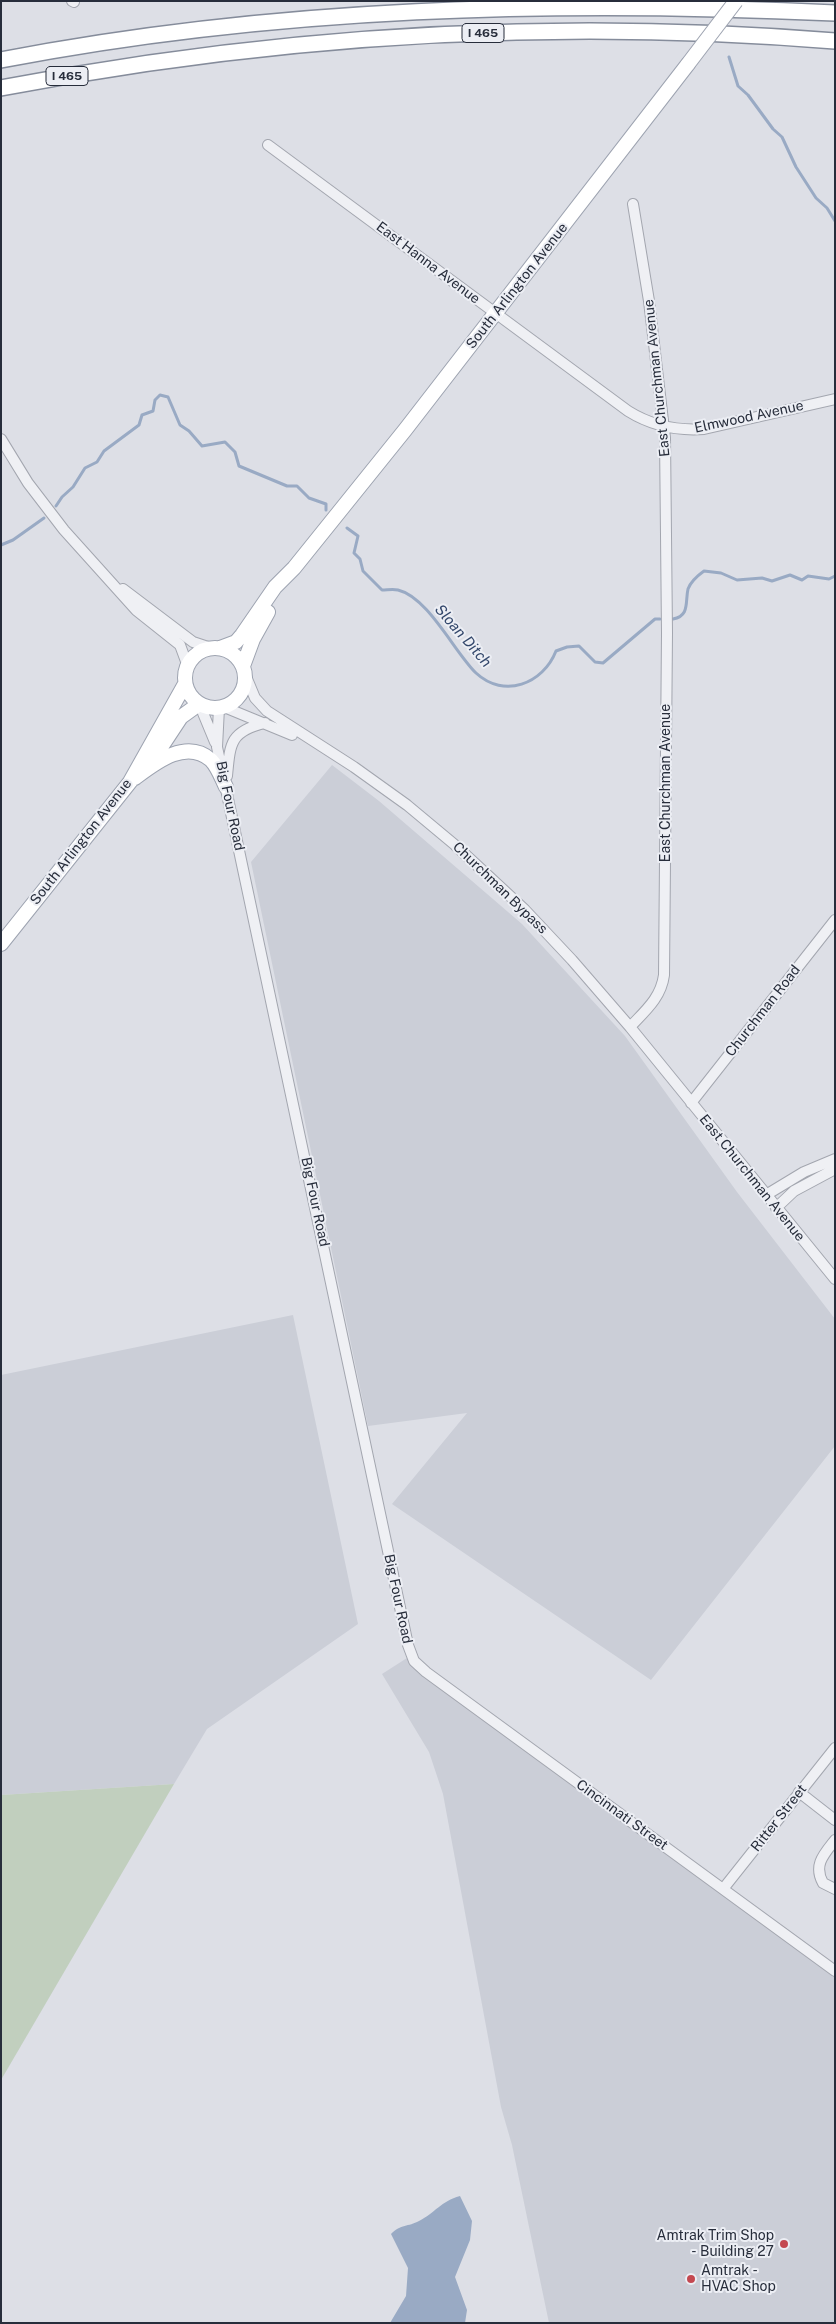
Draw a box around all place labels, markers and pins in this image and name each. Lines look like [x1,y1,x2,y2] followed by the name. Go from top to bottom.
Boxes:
[656,2228,774,2260] place label: Amtrak Trim Shop - Building 27
[778,2238,790,2250] marker: Amtrak Trim Shop - Building 27
[701,2263,776,2296] place label: Amtrak - HVAC Shop
[685,2273,697,2285] marker: Amtrak - HVAC Shop

